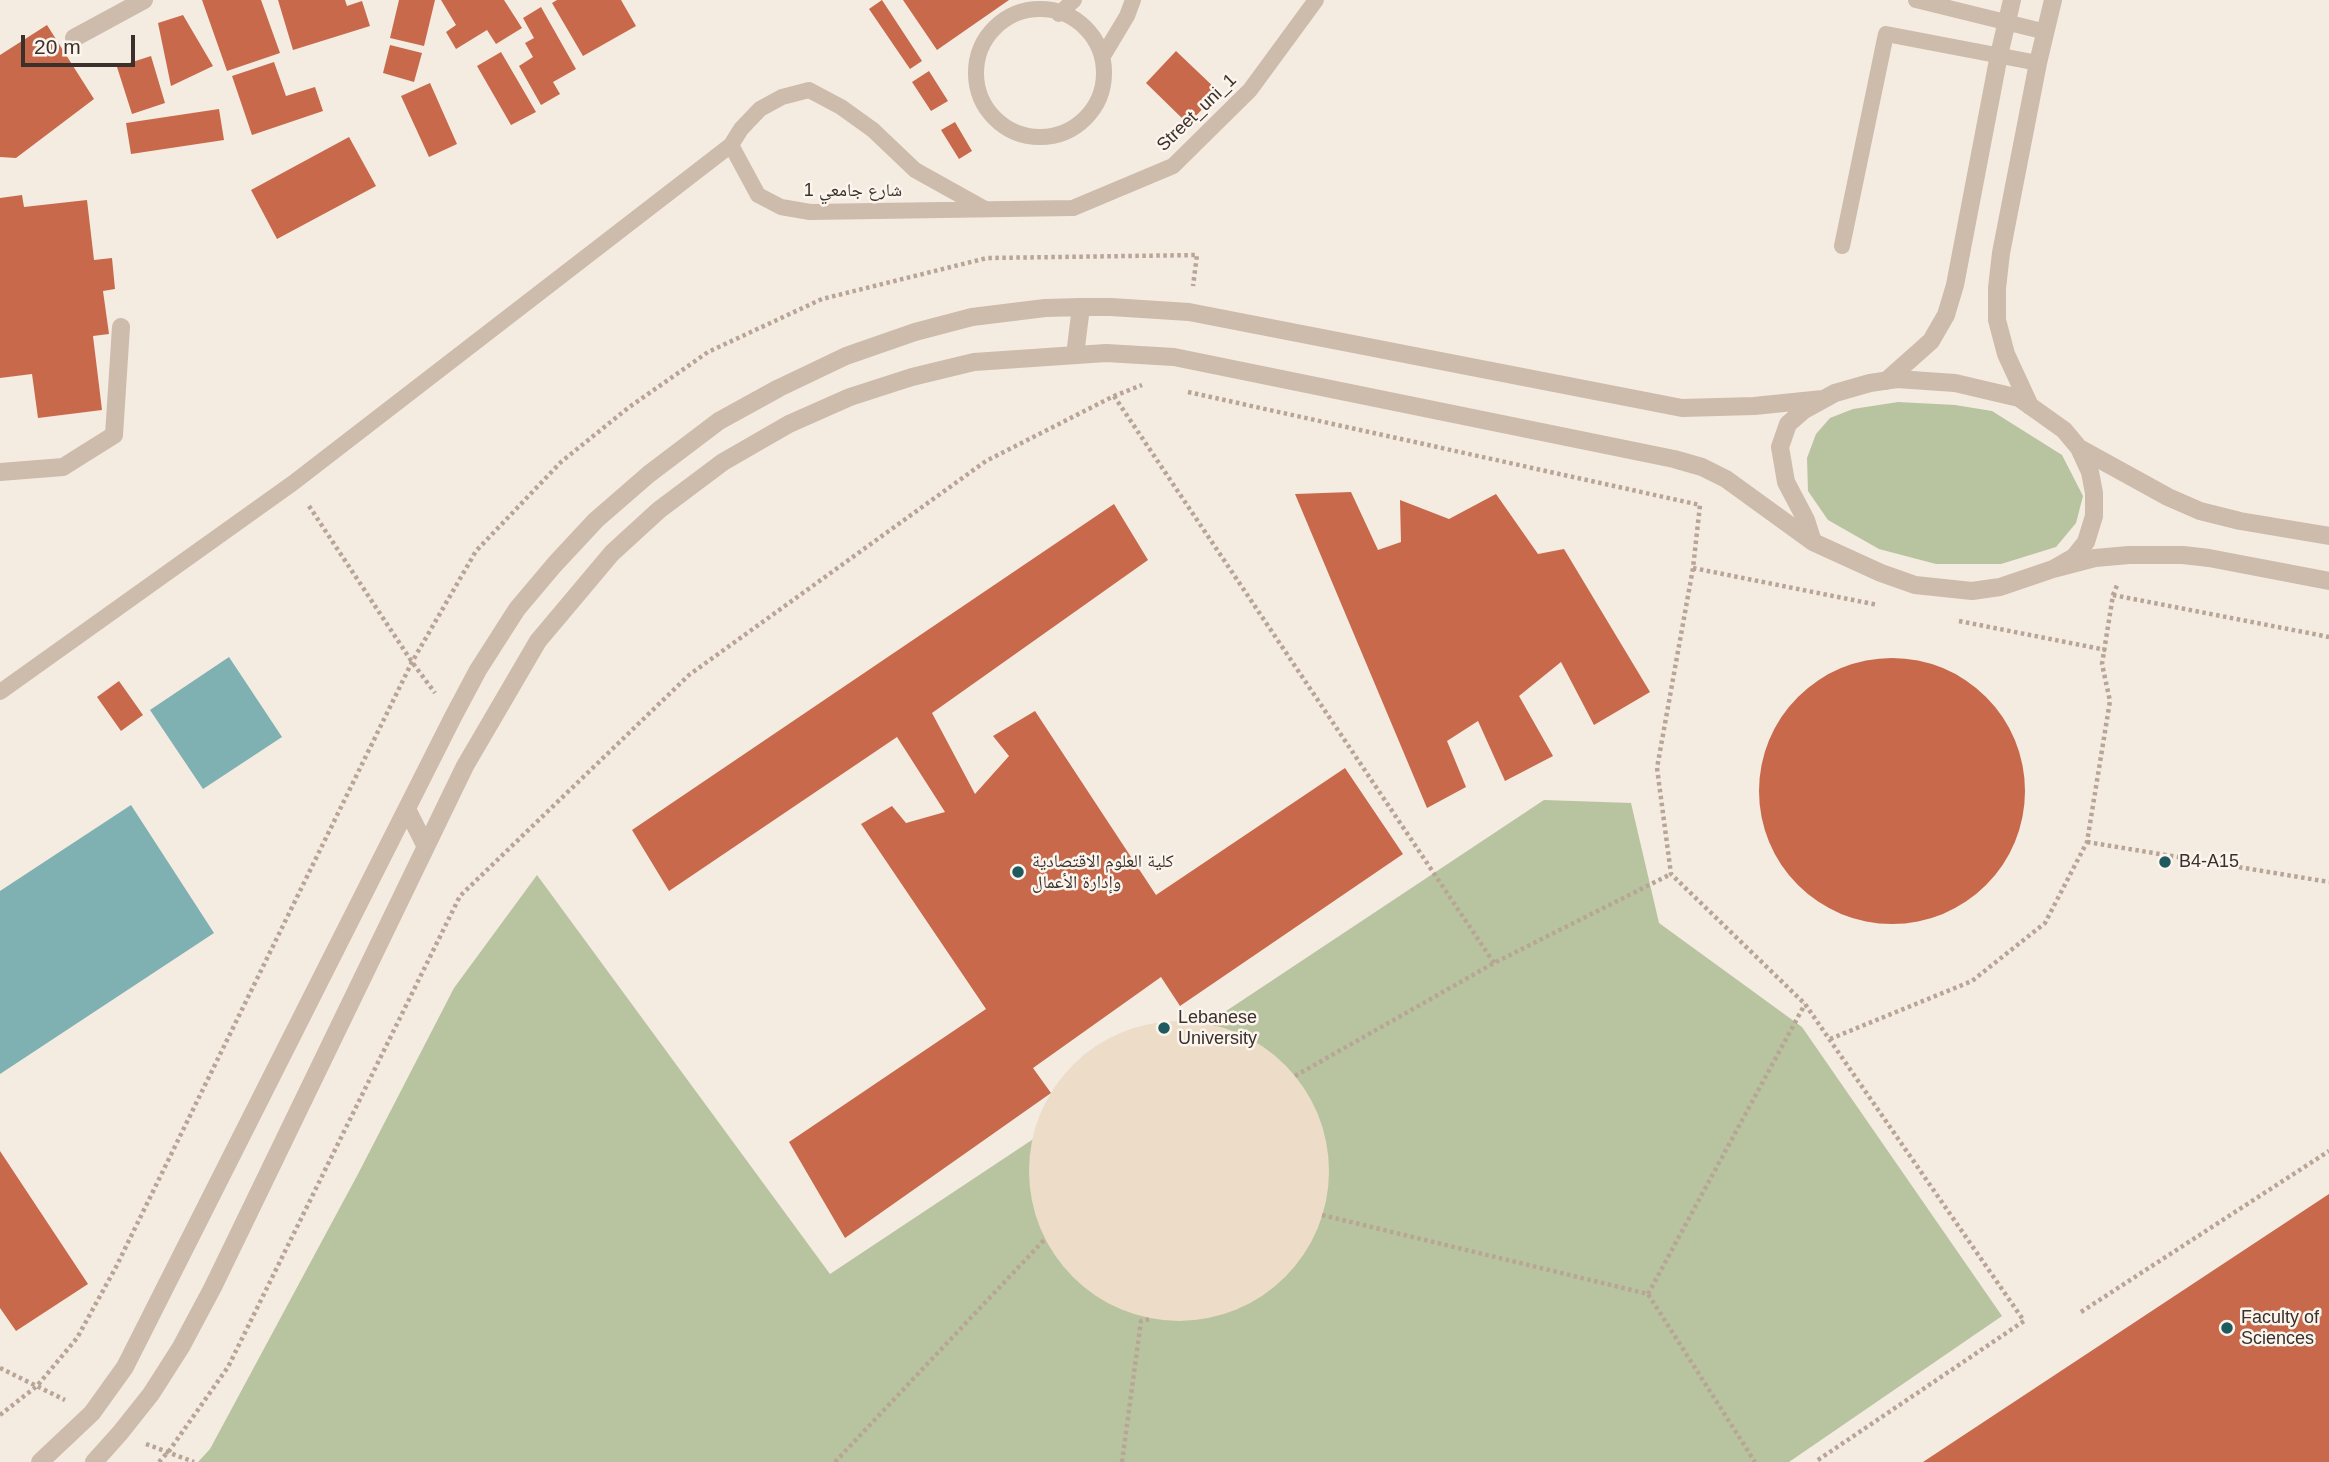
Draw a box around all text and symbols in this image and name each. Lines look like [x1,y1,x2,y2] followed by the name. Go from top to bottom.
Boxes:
[24,21,138,65] scale bar
[34,35,81,58] text: 20 m
[1153,70,1241,156] street label: Street_uni_1
[804,180,902,202] street label: شارع جامعي 1
[1032,851,1174,894] place label: كلية العلوم الاقتصادية وإدارة الأعمال
[2179,851,2239,873] place label: B4-A15
[2157,854,2173,870] marker: B4-A15
[1010,864,1026,880] marker: كلية العلوم الاقتصادية وإدارة الأعمال
[1178,1007,1257,1050] place label: Lebanese University
[1156,1020,1172,1036] marker: Lebanese University
[2241,1307,2319,1350] place label: Faculty of Sciences
[2219,1320,2235,1336] marker: Faculty of Sciences

